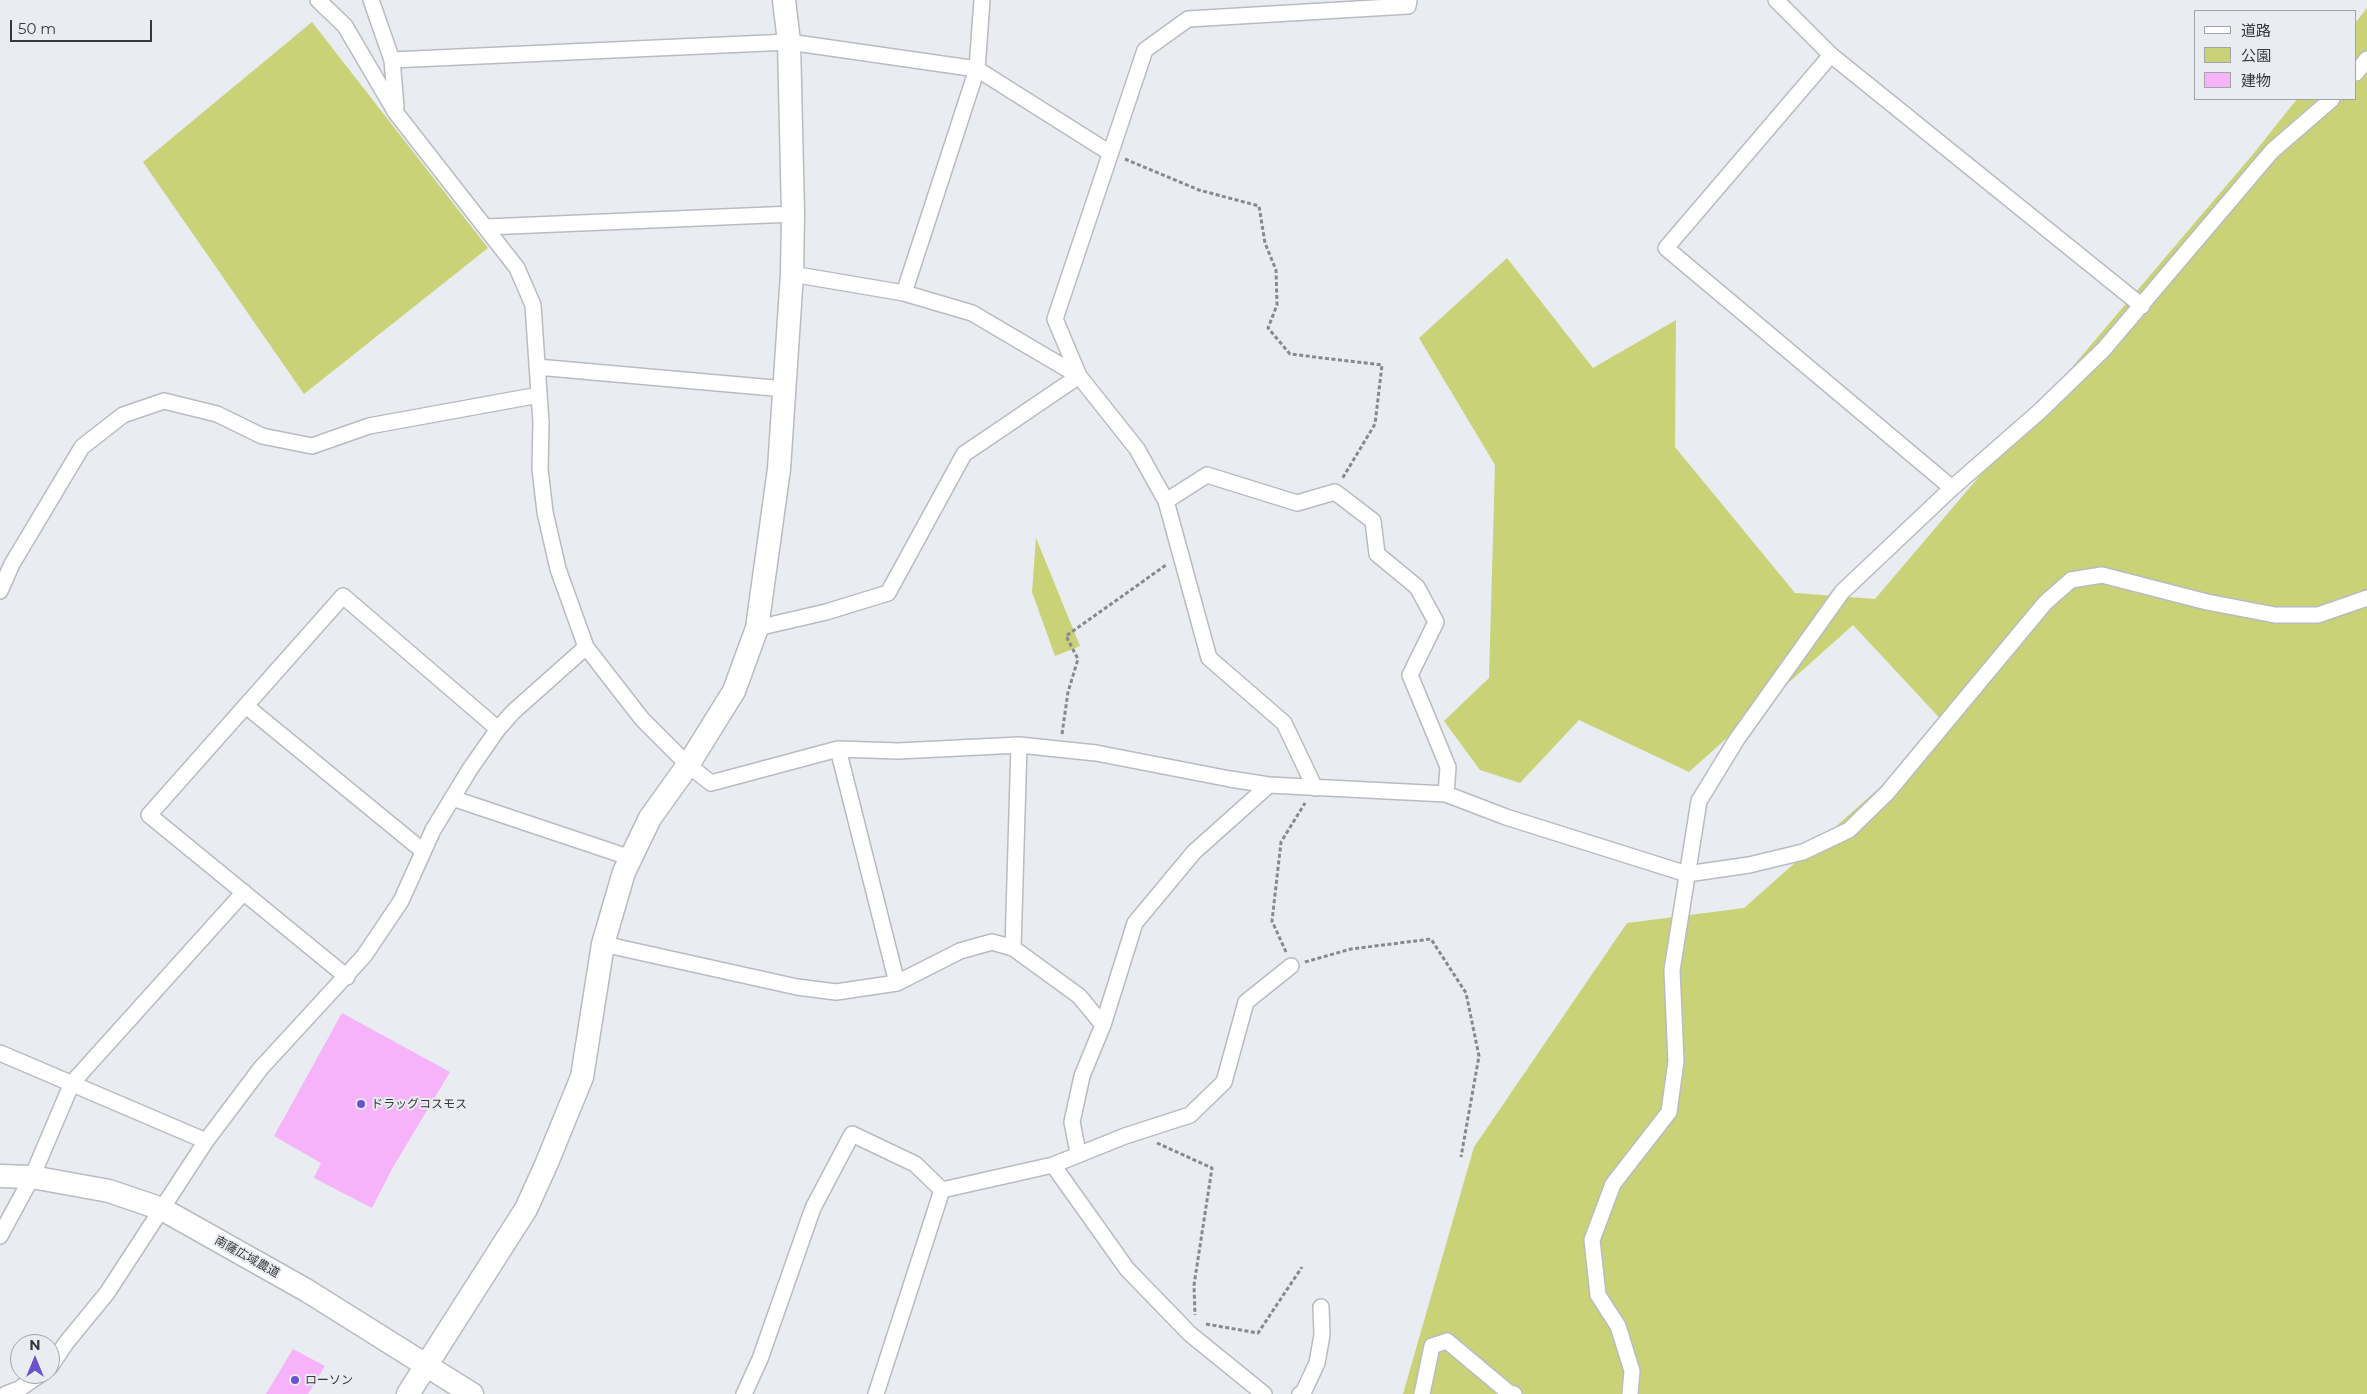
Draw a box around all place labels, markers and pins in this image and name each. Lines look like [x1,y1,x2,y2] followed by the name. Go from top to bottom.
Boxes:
[371,1097,467,1111] place label: ドラッグコスモス
[355,1098,367,1110] marker: ドラッグコスモス
[305,1373,353,1387] place label: ローソン
[289,1374,301,1386] marker: ローソン

